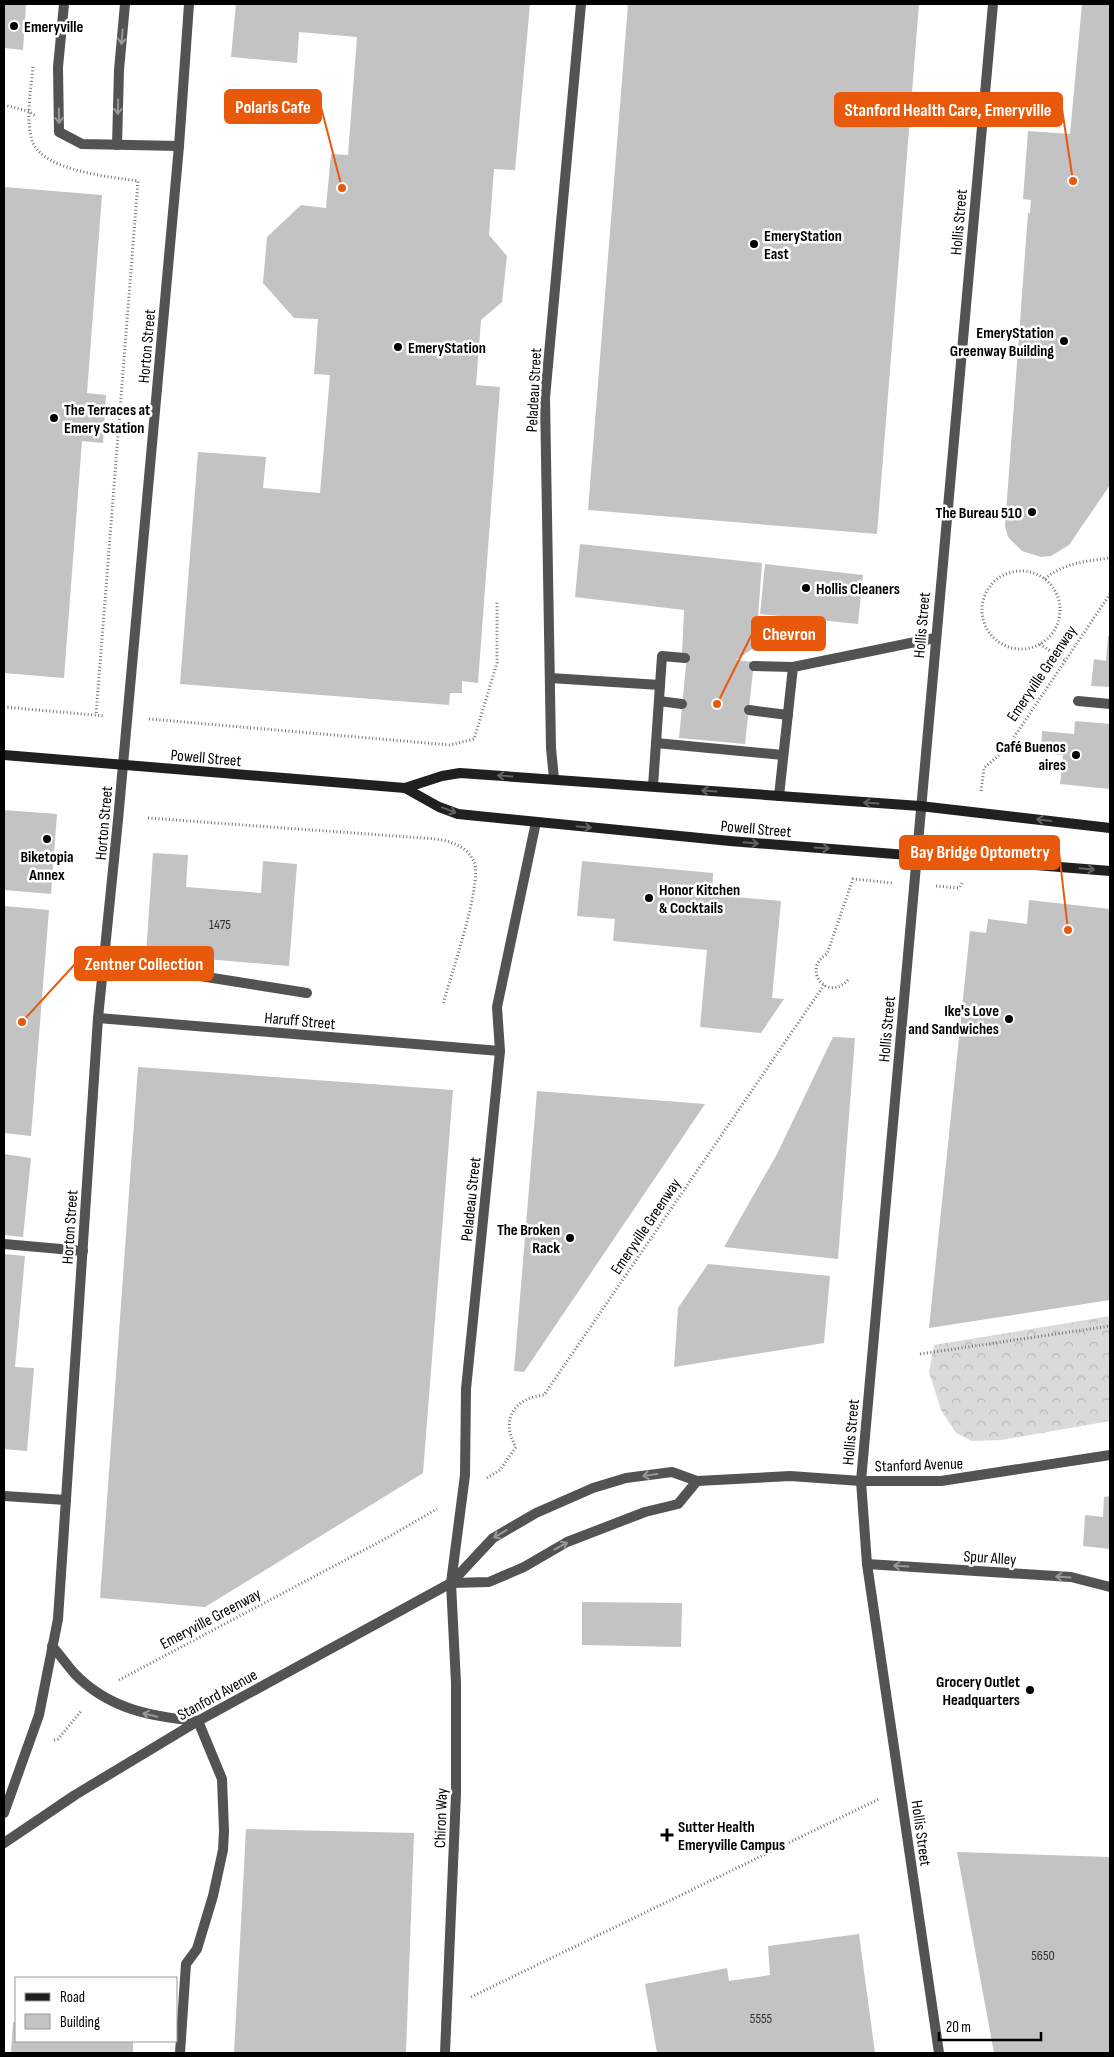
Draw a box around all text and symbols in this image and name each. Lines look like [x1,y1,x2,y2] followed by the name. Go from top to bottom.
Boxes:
[24,18,84,37] place label: Emeryville
[8,20,20,32] marker: Emeryville
[117,29,127,45] one-way arrow
[225,90,321,123] callout: Polaris Cafe
[835,93,1062,126] callout: Stanford Health Care, Emeryville
[235,97,311,118] text: Polaris Cafe
[113,99,123,115] one-way arrow
[844,100,1052,121] text: Stanford Health Care, Emeryville
[54,108,64,124] one-way arrow
[947,188,972,256] street label: Hollis Street
[764,227,842,264] place label: EmeryStation East
[748,238,760,250] marker: EmeryStation East
[135,308,160,384] street label: Horton Street
[950,324,1054,361] place label: EmeryStation Greenway Building
[1058,335,1070,347] marker: EmeryStation Greenway Building
[408,339,486,358] place label: EmeryStation
[392,341,404,353] marker: EmeryStation
[523,347,546,433] street label: Peladeau Street
[64,401,150,438] place label: The Terraces at Emery Station
[48,412,60,424] marker: The Terraces at Emery Station
[936,504,1022,523] place label: The Bureau 510
[1026,506,1038,518] marker: The Bureau 510
[816,580,900,599] place label: Hollis Cleaners
[800,582,812,594] marker: Hollis Cleaners
[910,591,935,659] street label: Hollis Street
[752,617,825,650] callout: Chevron
[1003,622,1081,725] street label: Emeryville Greenway
[762,624,816,645] text: Chevron
[996,738,1066,775] place label: Café Buenos aires
[170,746,242,771] street label: Powell Street
[1070,749,1082,761] marker: Café Buenos aires
[497,772,513,781] one-way arrow
[92,785,117,861] street label: Horton Street
[702,786,718,795] one-way arrow
[864,798,880,807] one-way arrow
[441,806,456,815] one-way arrow
[1037,815,1053,825] one-way arrow
[720,817,792,842] street label: Powell Street
[576,822,592,832] one-way arrow
[41,833,53,845] marker: Biketopia Annex
[900,836,1059,869] callout: Bay Bridge Optometry
[743,838,759,848] one-way arrow
[910,842,1050,863] text: Bay Bridge Optometry
[813,843,829,853] one-way arrow
[20,848,74,885] place label: Biketopia Annex
[1079,864,1095,874] one-way arrow
[659,881,740,918] place label: Honor Kitchen & Cocktails
[643,892,655,904] marker: Honor Kitchen & Cocktails
[209,916,231,933] house number: 1475
[75,947,213,980] callout: Zentner Collection
[85,954,203,975] text: Zentner Collection
[875,995,900,1063] street label: Hollis Street
[908,1002,999,1039] place label: Ike's Love and Sandwiches
[264,1009,336,1034] street label: Haruff Street
[1003,1013,1015,1025] marker: Ike's Love and Sandwiches
[458,1156,485,1242] street label: Peladeau Street
[607,1175,685,1278] street label: Emeryville Greenway
[58,1189,83,1265] street label: Horton Street
[497,1221,560,1258] place label: The Broken Rack
[564,1232,576,1244] marker: The Broken Rack
[839,1398,864,1466] street label: Hollis Street
[875,1454,963,1477] street label: Stanford Avenue
[642,1470,658,1480] one-way arrow
[493,1529,507,1540] one-way arrow
[554,1541,569,1551] one-way arrow
[963,1547,1017,1570] street label: Spur Alley
[893,1562,909,1571] one-way arrow
[1055,1572,1071,1581] one-way arrow
[157,1585,264,1654] street label: Emeryville Greenway
[175,1666,261,1725] street label: Stanford Avenue
[936,1673,1020,1710] place label: Grocery Outlet Headquarters
[1024,1684,1036,1696] marker: Grocery Outlet Headquarters
[142,1710,158,1719] one-way arrow
[431,1788,452,1848] street label: Chiron Way
[907,1799,935,1867] street label: Hollis Street
[678,1818,785,1855] place label: Sutter Health Emeryville Campus
[660,1828,674,1842] marker: Sutter Health Emeryville Campus
[1031,1947,1055,1964] house number: 5650
[15,1977,178,2042] legend
[60,1988,85,2007] text: Road
[750,2010,773,2027] house number: 5555
[939,2010,1042,2042] scale bar
[60,2013,100,2032] text: Building
[946,2018,971,2037] text: 20 m

